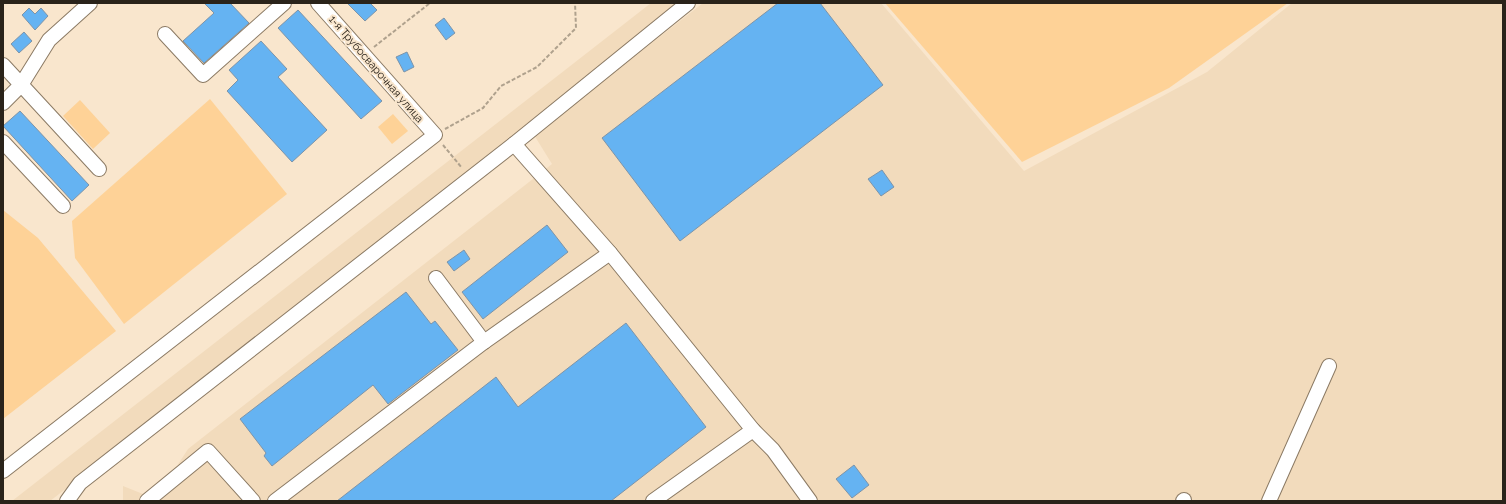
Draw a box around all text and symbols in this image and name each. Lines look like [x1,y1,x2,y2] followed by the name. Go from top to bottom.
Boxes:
[326,13,426,125] street label: 1-я Трубосварочная улица

